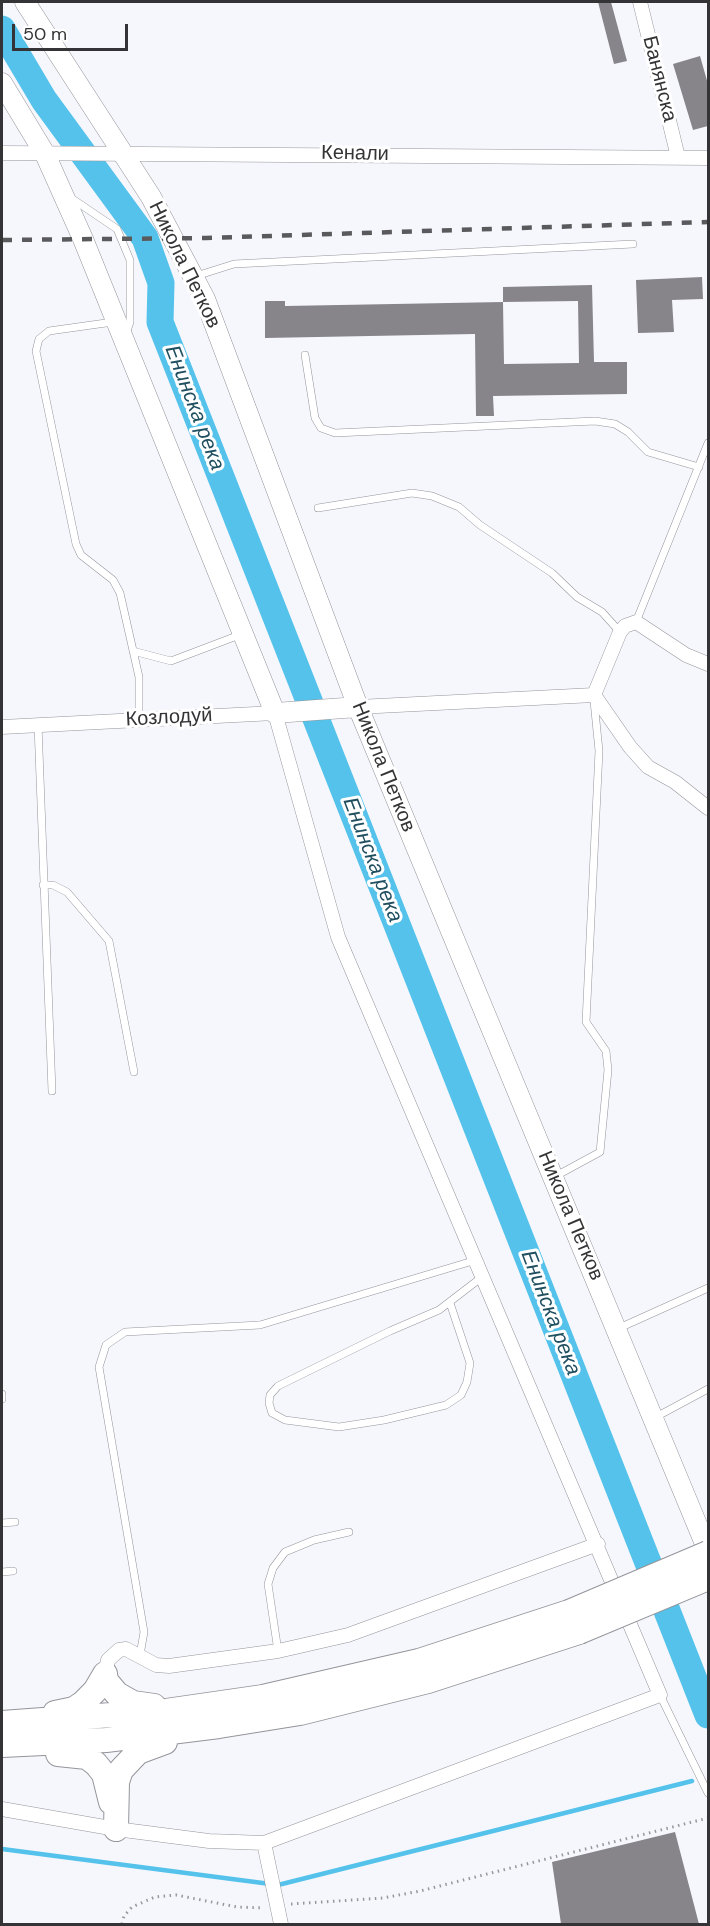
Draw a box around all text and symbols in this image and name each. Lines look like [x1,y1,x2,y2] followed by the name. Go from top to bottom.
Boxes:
[15,12,130,50] scale bar
[23,22,67,46] text: 50 m
[637,34,681,124] street label: Банянска
[321,141,389,167] street label: Кенали
[143,198,225,332] street label: Никола Петков
[159,342,229,474] water label: Енинска река
[346,698,420,836] street label: Никола Петков
[125,704,213,732] street label: Козлодуй
[337,794,407,926] water label: Енинска река
[532,1148,608,1284] street label: Никола Петков
[515,1247,585,1379] water label: Енинска река

